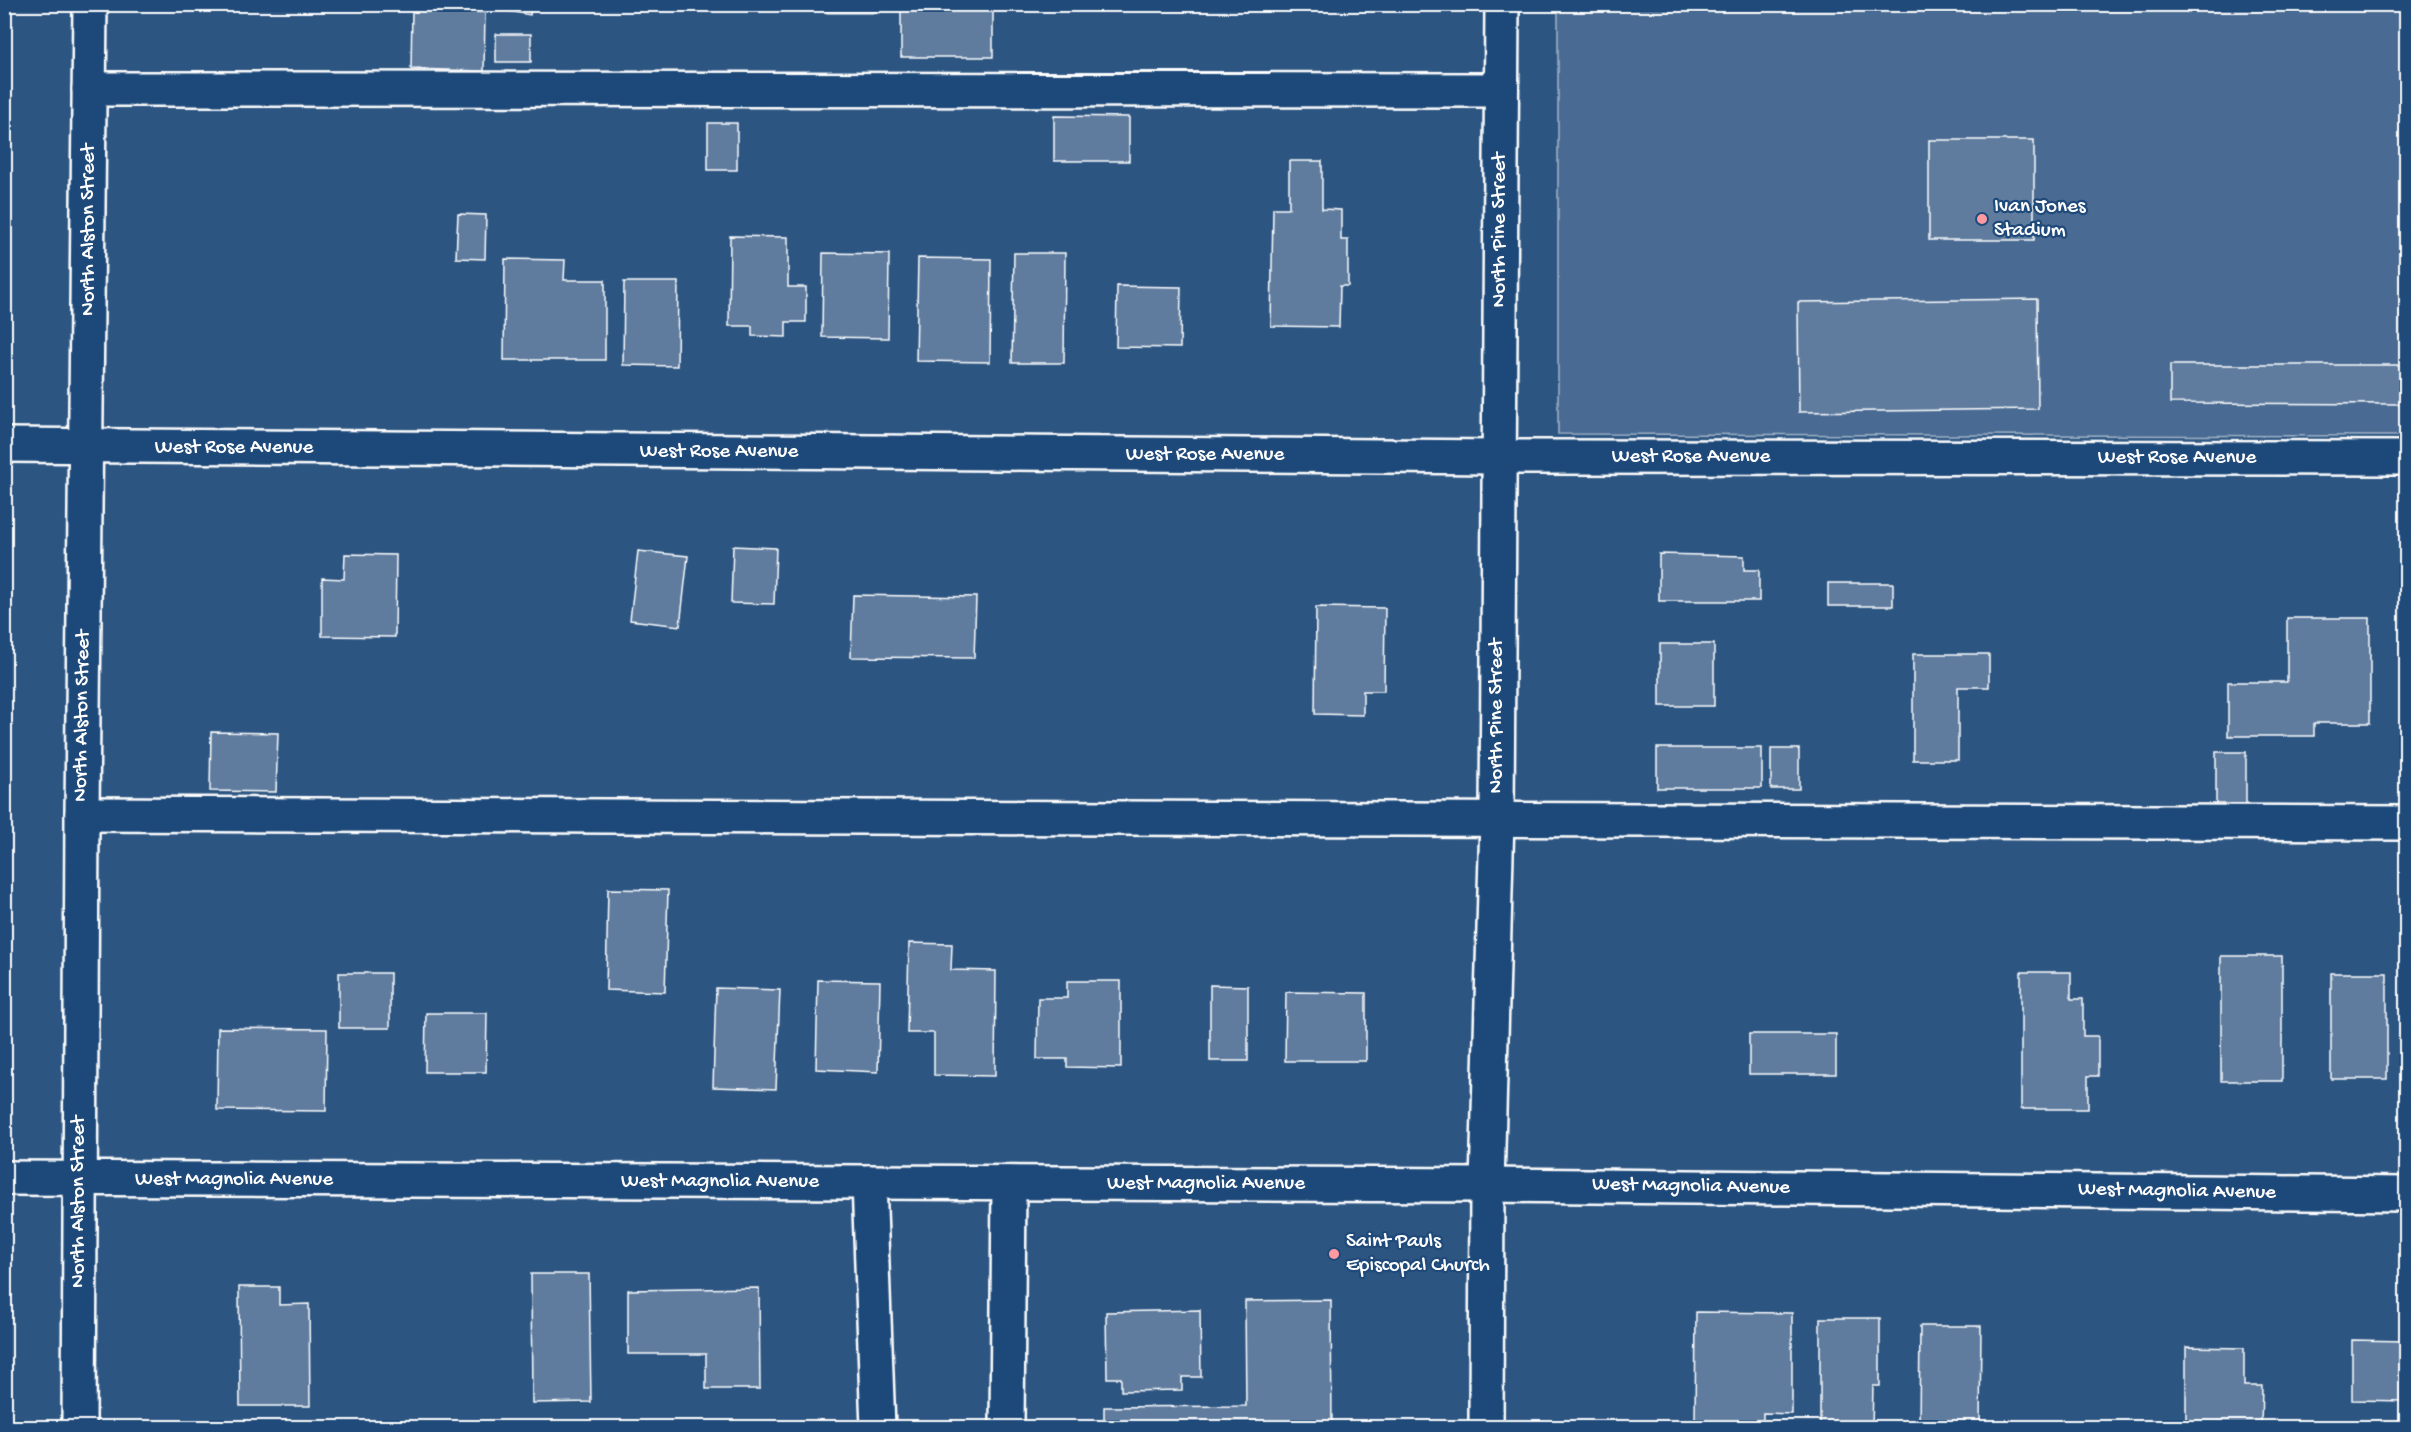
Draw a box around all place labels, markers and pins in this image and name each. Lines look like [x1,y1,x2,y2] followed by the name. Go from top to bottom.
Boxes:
[1994,195,2087,244] place label: Ivan Jones Stadium
[1975,212,1989,226] marker: Ivan Jones Stadium
[1346,1230,1490,1279] place label: Saint Pauls Episcopal Church
[1327,1247,1341,1261] marker: Saint Pauls Episcopal Church

